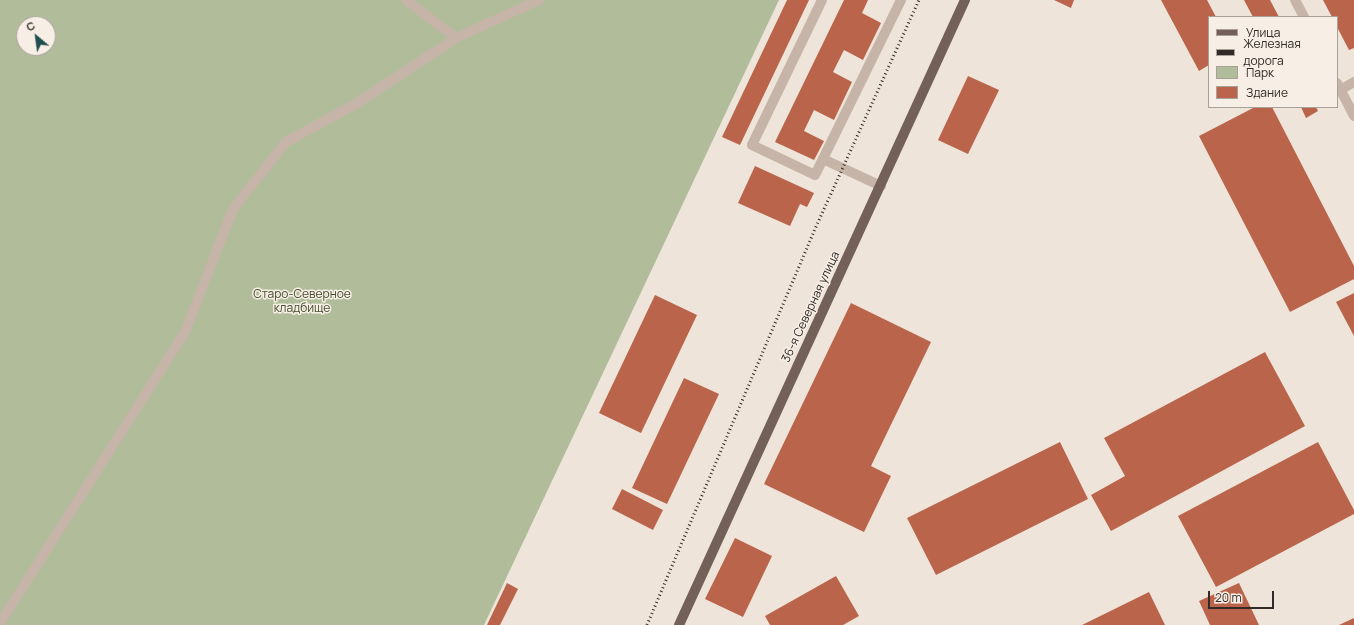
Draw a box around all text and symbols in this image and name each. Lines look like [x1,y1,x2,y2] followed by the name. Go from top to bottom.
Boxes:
[16,16,56,56] north arrow
[1208,16,1338,108] legend
[23,17,38,34] text: С
[1246,24,1280,41] text: Улица
[1243,35,1301,69] text: Железная дорога
[1246,64,1274,81] text: Парк
[1246,84,1288,101] text: Здание
[779,249,843,365] street label: 36-я Северная улица
[253,288,351,316] park label: Старо-Северное кладбище
[1210,583,1276,609] scale bar
[1215,589,1242,606] text: 20 m

